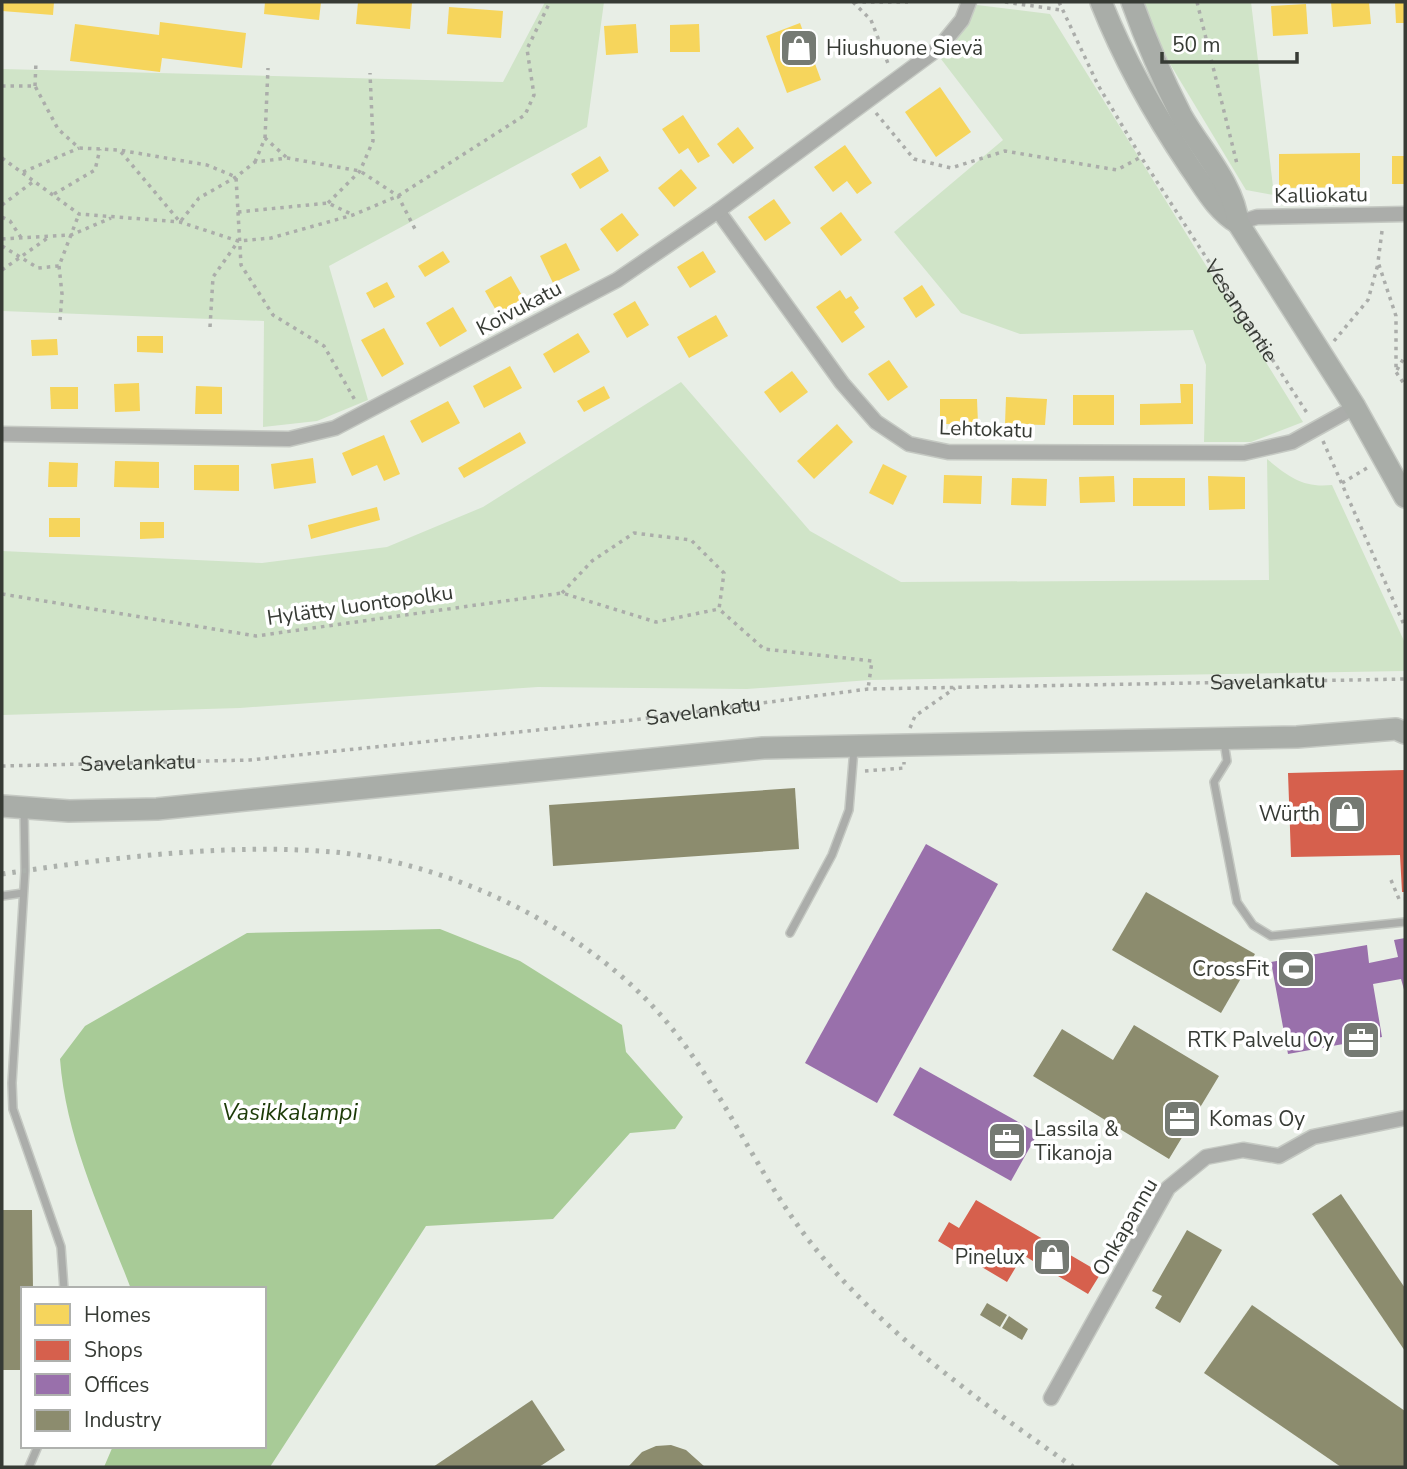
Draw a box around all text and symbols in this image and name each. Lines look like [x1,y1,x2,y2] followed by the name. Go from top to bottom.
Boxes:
[1162,21,1297,65] scale bar
[778,27,820,69] shop icon: Hiushuone Sievä
[1172,31,1221,59] text: 50 m
[826,34,983,62] place label: Hiushuone Sievä
[1274,180,1368,210] street label: Kalliokatu
[1197,254,1284,367] street label: Vesangantie
[472,274,566,342] street label: Koivukatu
[939,413,1033,445] street label: Lehtokatu
[265,578,455,632] street label: Hylätty luontopolku
[1210,666,1326,697] street label: Savelankatu
[644,689,762,732] street label: Savelankatu
[80,747,196,778] street label: Savelankatu
[1326,793,1368,835] shop icon: Würth
[1259,800,1320,828] place label: Würth
[1275,948,1317,990] sports icon: CrossFit
[1192,955,1270,983] place label: CrossFit
[1340,1019,1382,1061] office icon: RTK Palvelu Oy
[1187,1026,1334,1054] place label: RTK Palvelu Oy
[222,1097,358,1128] water label: Vasikkalampi
[1161,1098,1203,1140] office icon: Komas Oy
[1209,1105,1305,1133] place label: Komas Oy
[1034,1115,1119,1167] place label: Lassila & Tikanoja
[986,1120,1028,1162] office icon: Lassila & Tikanoja
[1086,1173,1164,1281] street label: Onkapannu
[1031,1236,1073,1278] shop icon: Pinelux
[955,1243,1025,1271] place label: Pinelux
[21,1287,266,1448] legend
[84,1301,151,1329] text: Homes
[84,1336,143,1364] text: Shops
[84,1371,149,1399] text: Offices
[84,1406,162,1434] text: Industry

